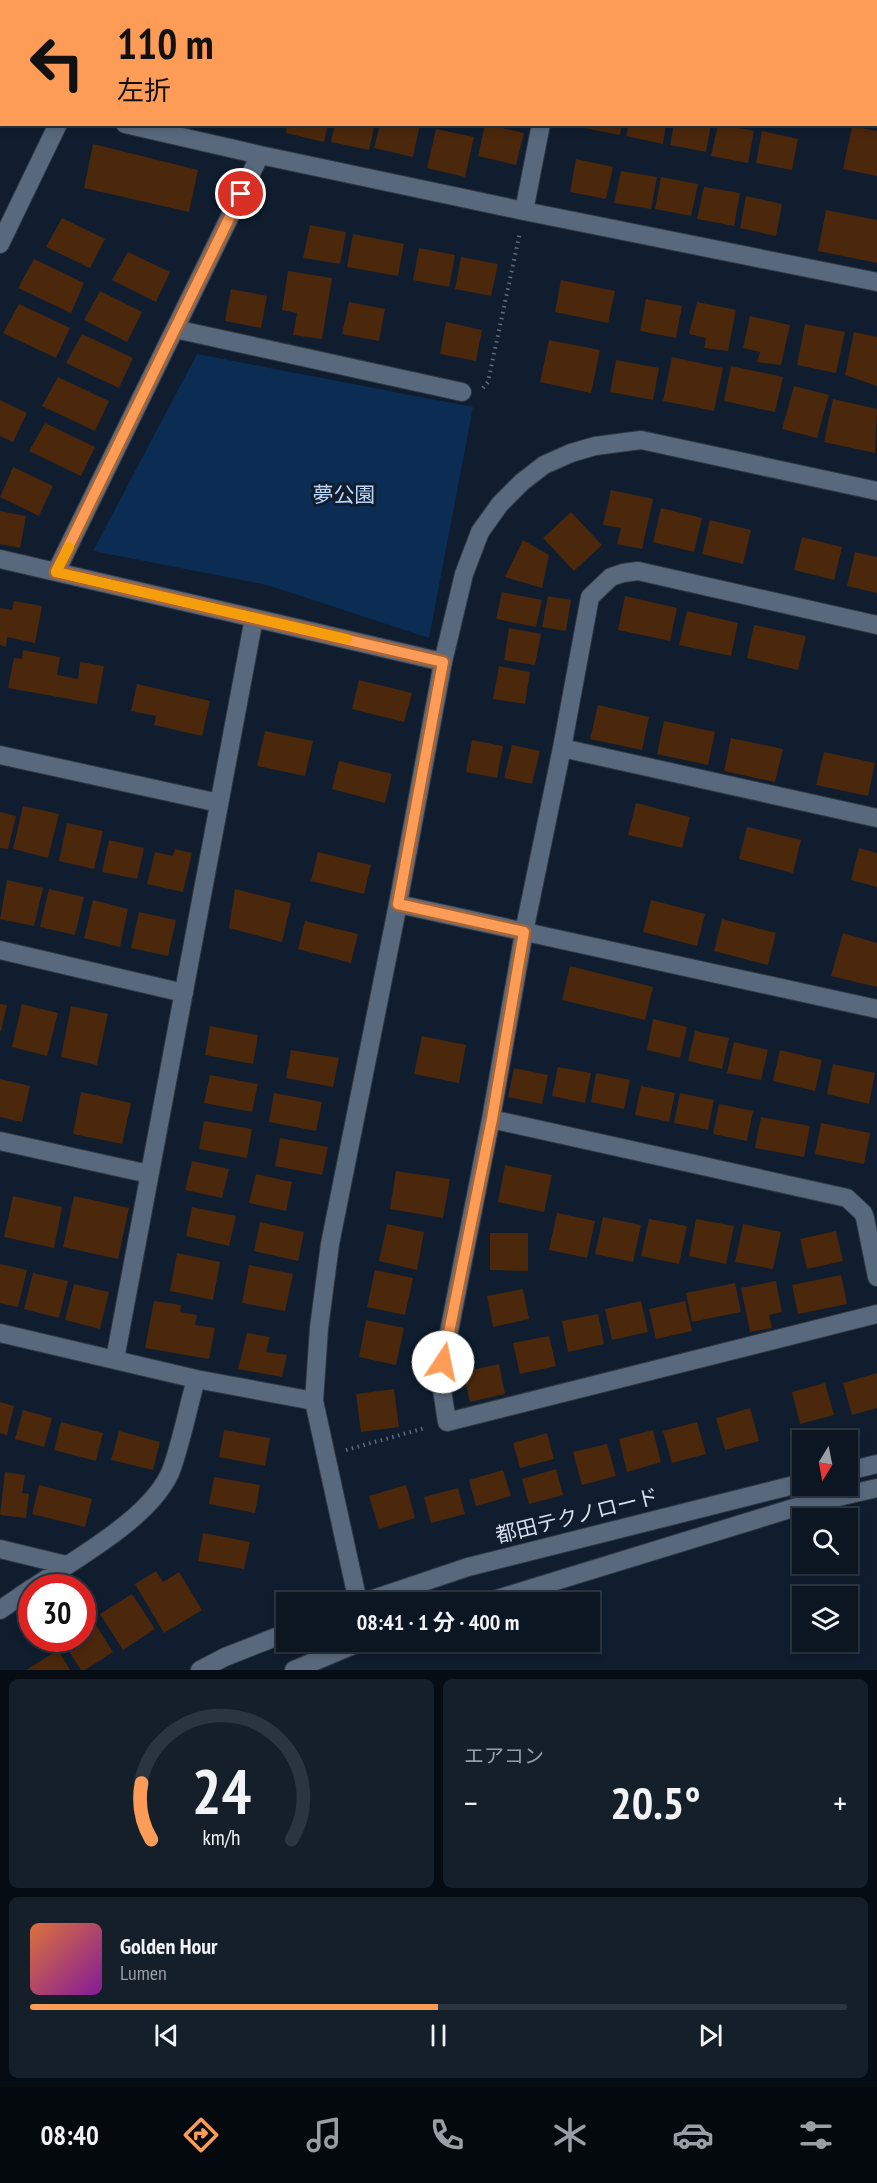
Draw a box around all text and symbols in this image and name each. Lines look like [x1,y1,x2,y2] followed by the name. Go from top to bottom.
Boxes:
[117,16,214,71] text: 110 m
[18,24,96,102] icon: left
[117,73,171,107] text: 左折
[215,168,266,219] pin
[224,177,257,210] icon: arrive
[313,481,376,508] park label: 夢公園
[411,1330,475,1394] position arrow
[792,1430,858,1496] north arrow
[792,1430,858,1652] map controls
[493,1482,661,1549] street label: 都田テクノロード
[792,1508,858,1574] button: search
[18,1574,96,1652] speed limit sign: 30
[792,1586,858,1652] button: layers
[357,1608,519,1636] text: 08:41 · 1 分 · 400 m
[464,1743,544,1769] text: エアコン
[192,1750,251,1831] text: 24
[610,1773,701,1831] text: 20.5°
[464,1781,478,1824] text: −
[833,1781,847,1824] text: +
[202,1824,241,1852] text: km/h
[120,1932,218,1960] text: Golden Hour
[120,1960,167,1986] text: Lumen
[150,2019,183,2052] icon: previous
[422,2019,455,2052] icon: pause
[694,2019,727,2052] icon: next
[180,2114,222,2156] icon: directions
[303,2114,345,2156] icon: music
[426,2114,468,2156] icon: phone
[549,2114,591,2156] icon: climate
[672,2114,714,2156] icon: car
[795,2114,837,2156] icon: filters
[40,2118,99,2152] text: 08:40

